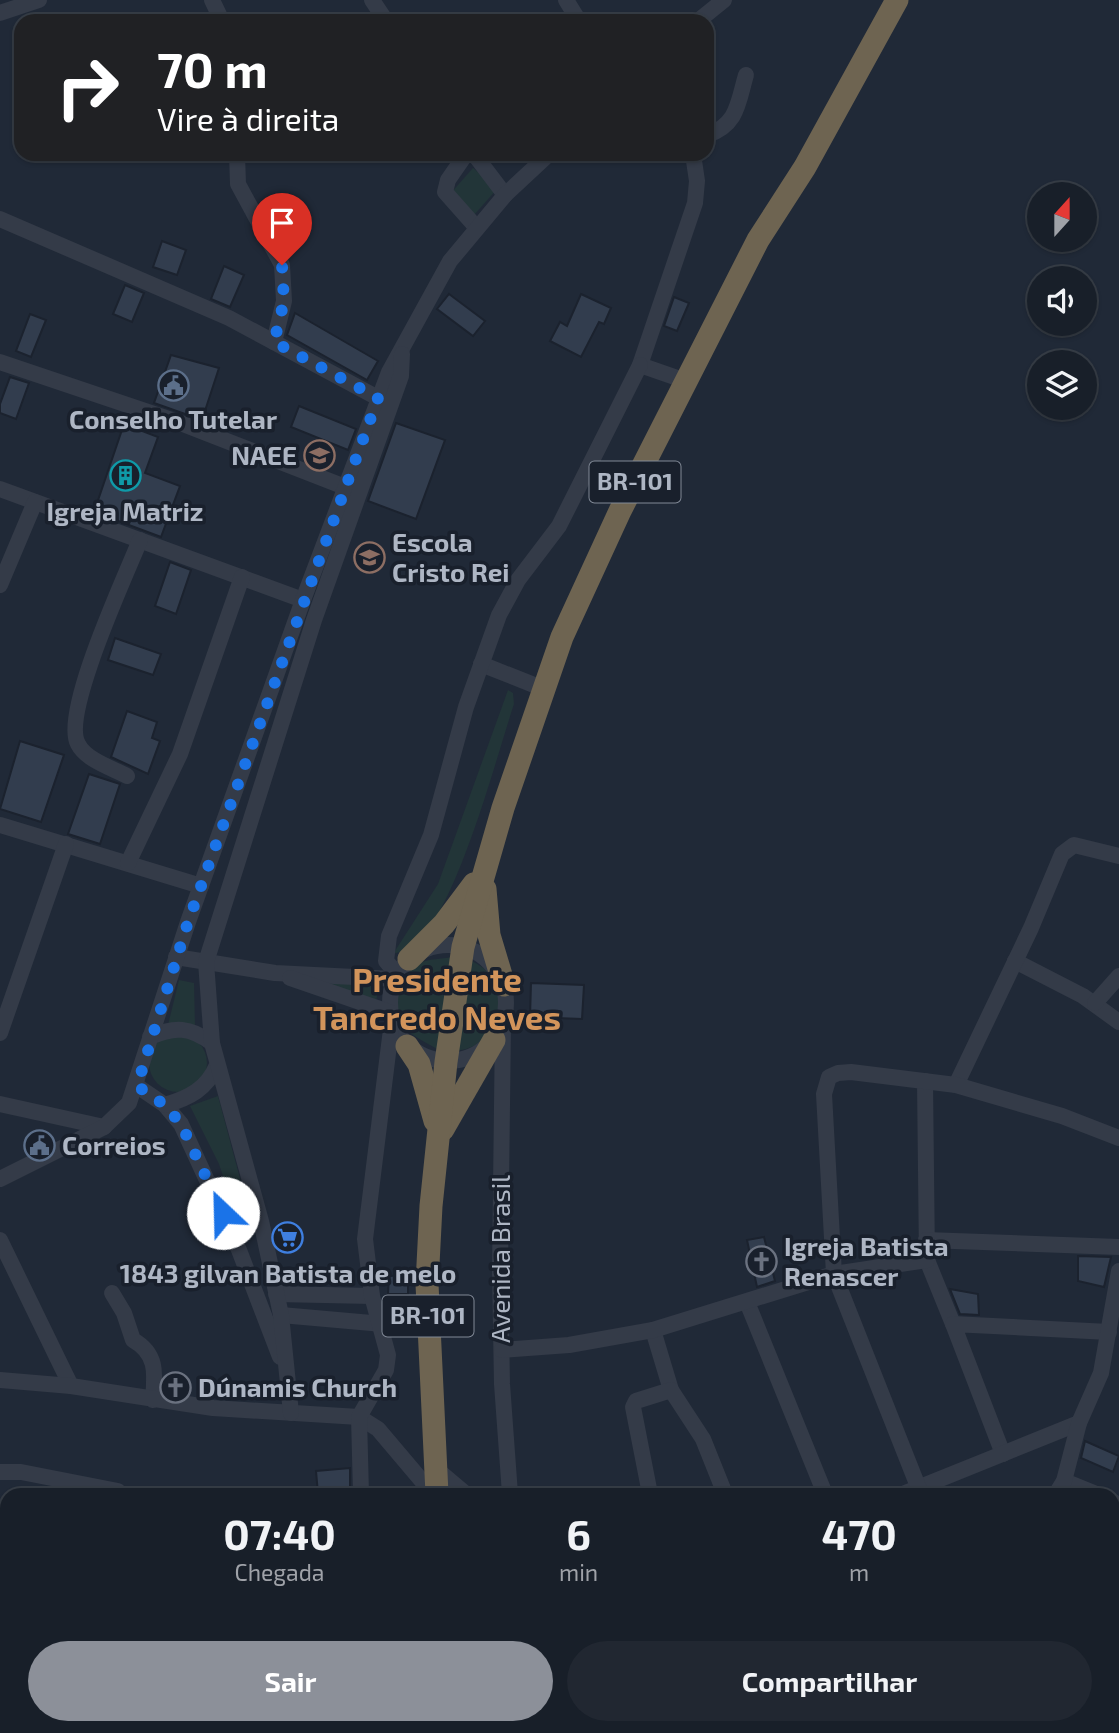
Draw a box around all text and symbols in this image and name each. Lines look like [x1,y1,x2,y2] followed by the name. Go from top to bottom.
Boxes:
[157,39,268,98] text: 70 m
[42,42,133,133] icon: right
[157,99,339,137] text: Vire à direita
[1027,182,1097,252] north arrow
[1027,182,1097,420] map controls
[252,193,312,265] pin
[263,204,301,242] icon: arrive
[1027,266,1097,336] button: sound
[1027,350,1097,420] button: layers
[156,368,190,402] public building icon: Conselho Tutelar
[69,403,277,434] place label: Conselho Tutelar
[231,439,297,470] place label: NAEE
[303,439,337,473] school or university icon: NAEE
[108,459,142,493] building icon: Igreja Matriz
[590,462,680,503] road number: BR-101
[46,495,204,526] place label: Igreja Matriz
[392,526,510,587] place label: Escola Cristo Rei
[352,541,386,575] school or university icon: Escola Cristo Rei
[313,959,561,1037] district label: Presidente Tancredo Neves
[22,1129,56,1163] public building icon: Correios
[62,1129,166,1160] place label: Correios
[484,1175,515,1343] street label: Avenida Brasil
[186,1176,260,1250] position arrow
[271,1221,305,1255] supermarket icon: 1843 gilvan Batista de melo
[784,1230,948,1291] place label: Igreja Batista Renascer
[744,1245,778,1279] church icon: Igreja Batista Renascer
[120,1257,456,1288] place label: 1843 gilvan Batista de melo
[382,1296,474,1336] road number: BR-101
[158,1371,192,1405] church icon: Dúnamis Church
[198,1371,397,1402] place label: Dúnamis Church
[223,1508,336,1558] text: 07:40
[566,1508,591,1558] text: 6
[821,1508,897,1558] text: 470
[235,1558,325,1586] text: Chegada
[559,1558,598,1586] text: min
[849,1558,869,1586] text: m
[28,1641,553,1721] button: Sair
[567,1641,1092,1721] button: Compartilhar

